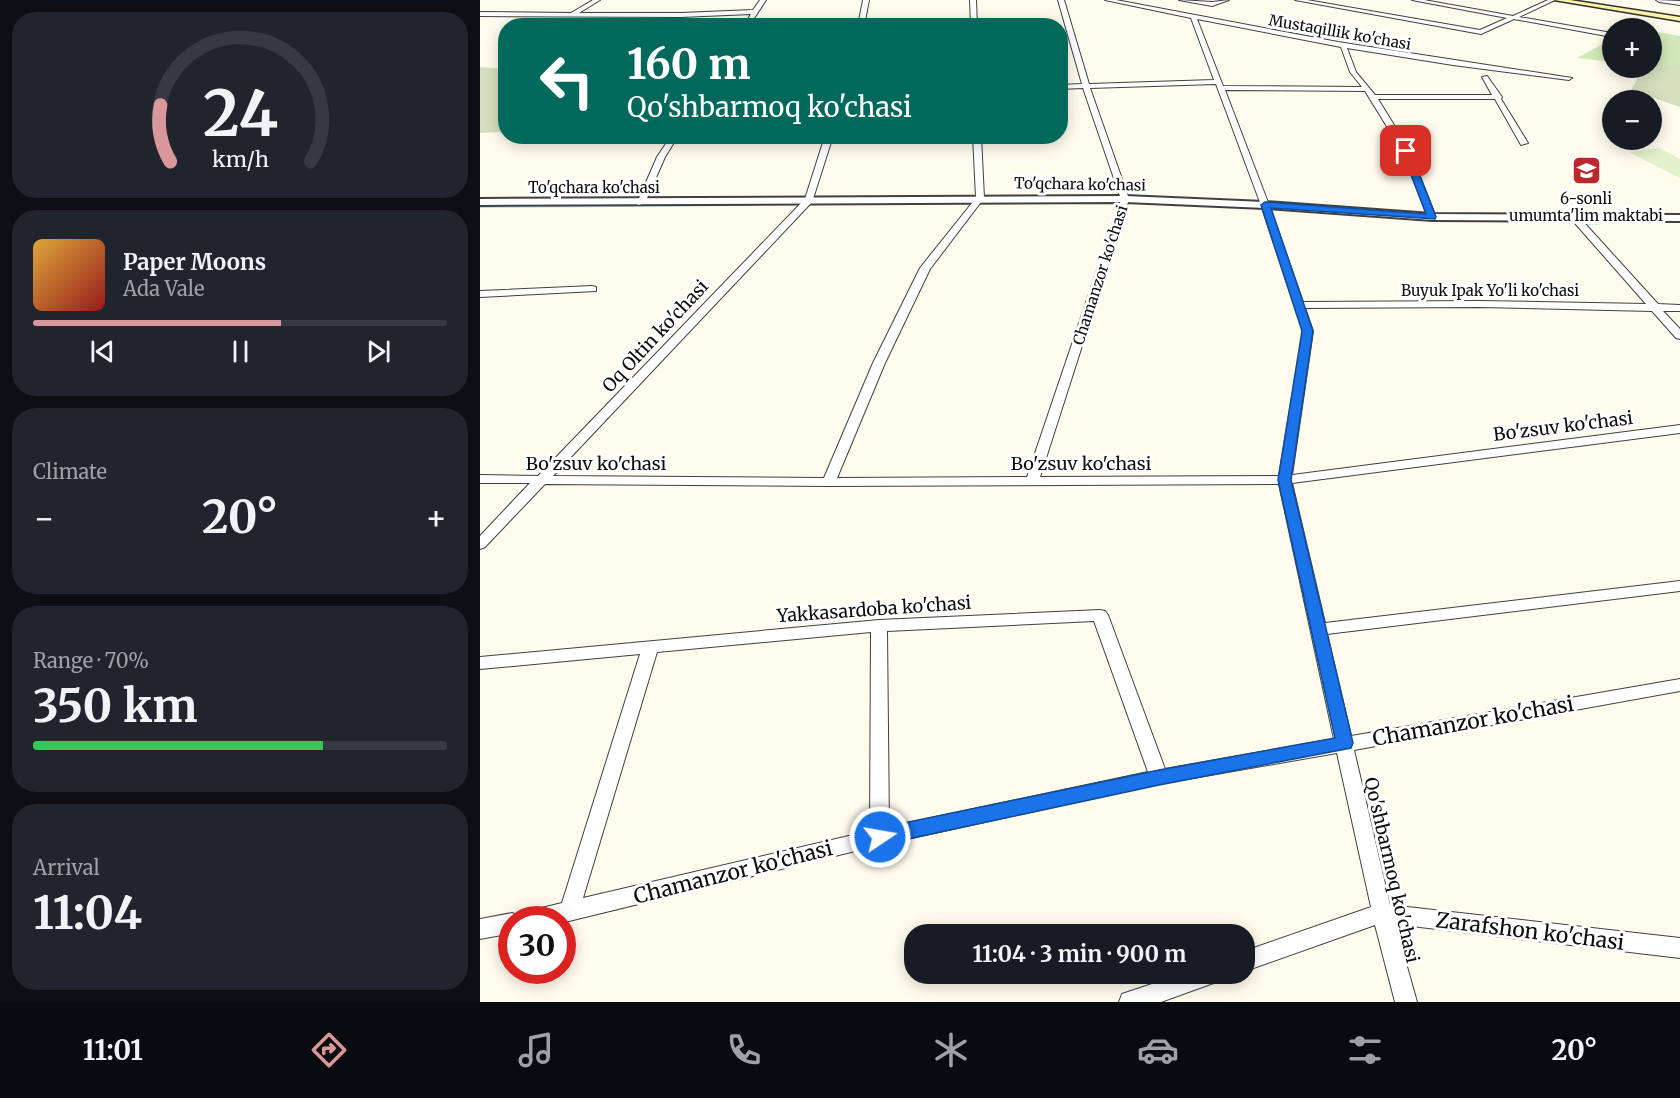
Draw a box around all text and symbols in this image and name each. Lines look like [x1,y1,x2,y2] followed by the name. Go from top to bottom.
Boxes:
[1267,10,1413,54] street label: Mustaqillik ko'chasi
[1602,18,1662,150] map controls
[1602,18,1662,78] button: +
[627,38,751,90] text: 160 m
[528,42,606,120] icon: left
[202,75,278,153] text: 24
[627,90,912,124] text: Qo'shbarmoq ko'chasi
[1602,90,1662,150] button: −
[1380,125,1431,176] pin
[1389,134,1422,167] icon: arrive
[212,146,268,173] text: km/h
[1570,155,1602,187] school or university icon: 6-sonli umumta'lim maktabi
[1014,173,1146,195] street label: To'qchara ko'chasi
[528,178,660,197] street label: To'qchara ko'chasi
[1509,189,1663,225] place label: 6-sonli umumta'lim maktabi
[1068,203,1132,347] street label: Chamanzor ko'chasi
[123,248,266,276] text: Paper Moons
[597,275,713,397] street label: Oq Oltin ko'chasi
[123,276,204,301] text: Ada Vale
[1401,281,1579,300] street label: Buyuk Ipak Yo'li ko'chasi
[86,335,119,368] icon: previous
[224,335,257,368] icon: pause
[362,335,395,368] icon: next
[1492,406,1634,446] street label: Bo'zsuv ko'chasi
[526,452,666,475] street label: Bo'zsuv ko'chasi
[1011,452,1151,475] street label: Bo'zsuv ko'chasi
[33,459,107,484] text: Climate
[202,489,278,545] text: 20°
[33,498,55,539] text: −
[425,498,447,539] text: +
[775,591,972,627] street label: Yakkasardoba ko'chasi
[33,648,149,673] text: Range · 70%
[33,678,197,734] text: 350 km
[1370,690,1576,752] street label: Chamanzor ko'chasi
[1359,775,1425,965] street label: Qo'shbarmoq ko'chasi
[848,805,912,869] position arrow
[631,834,835,910] street label: Chamanzor ko'chasi
[33,855,100,880] text: Arrival
[33,885,142,941] text: 11:04
[498,906,576,984] speed limit sign: 30
[1434,906,1626,956] street label: Zarafshon ko'chasi
[973,940,1186,968] text: 11:04 · 3 min · 900 m
[308,1029,350,1071] icon: directions
[515,1029,557,1071] icon: music
[723,1029,765,1071] icon: phone
[930,1029,972,1071] icon: climate
[1137,1029,1179,1071] icon: car
[1344,1029,1386,1071] icon: filters
[83,1033,143,1067] text: 11:01
[1552,1033,1597,1067] text: 20°

